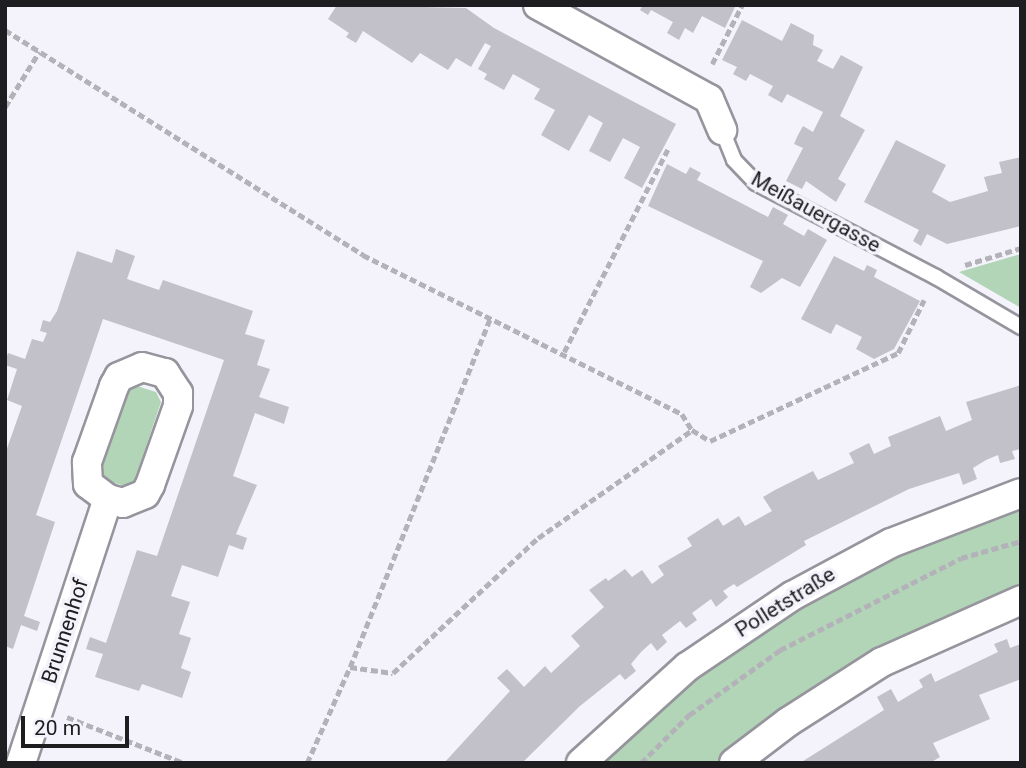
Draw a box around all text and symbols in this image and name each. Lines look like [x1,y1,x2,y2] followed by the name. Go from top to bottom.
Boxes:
[747,166,885,258] street label: Meißauergasse
[731,561,839,643] street label: Polletstraße
[36,575,94,687] street label: Brunnenhof
[24,702,133,746] scale bar
[34,716,81,740] text: 20 m

